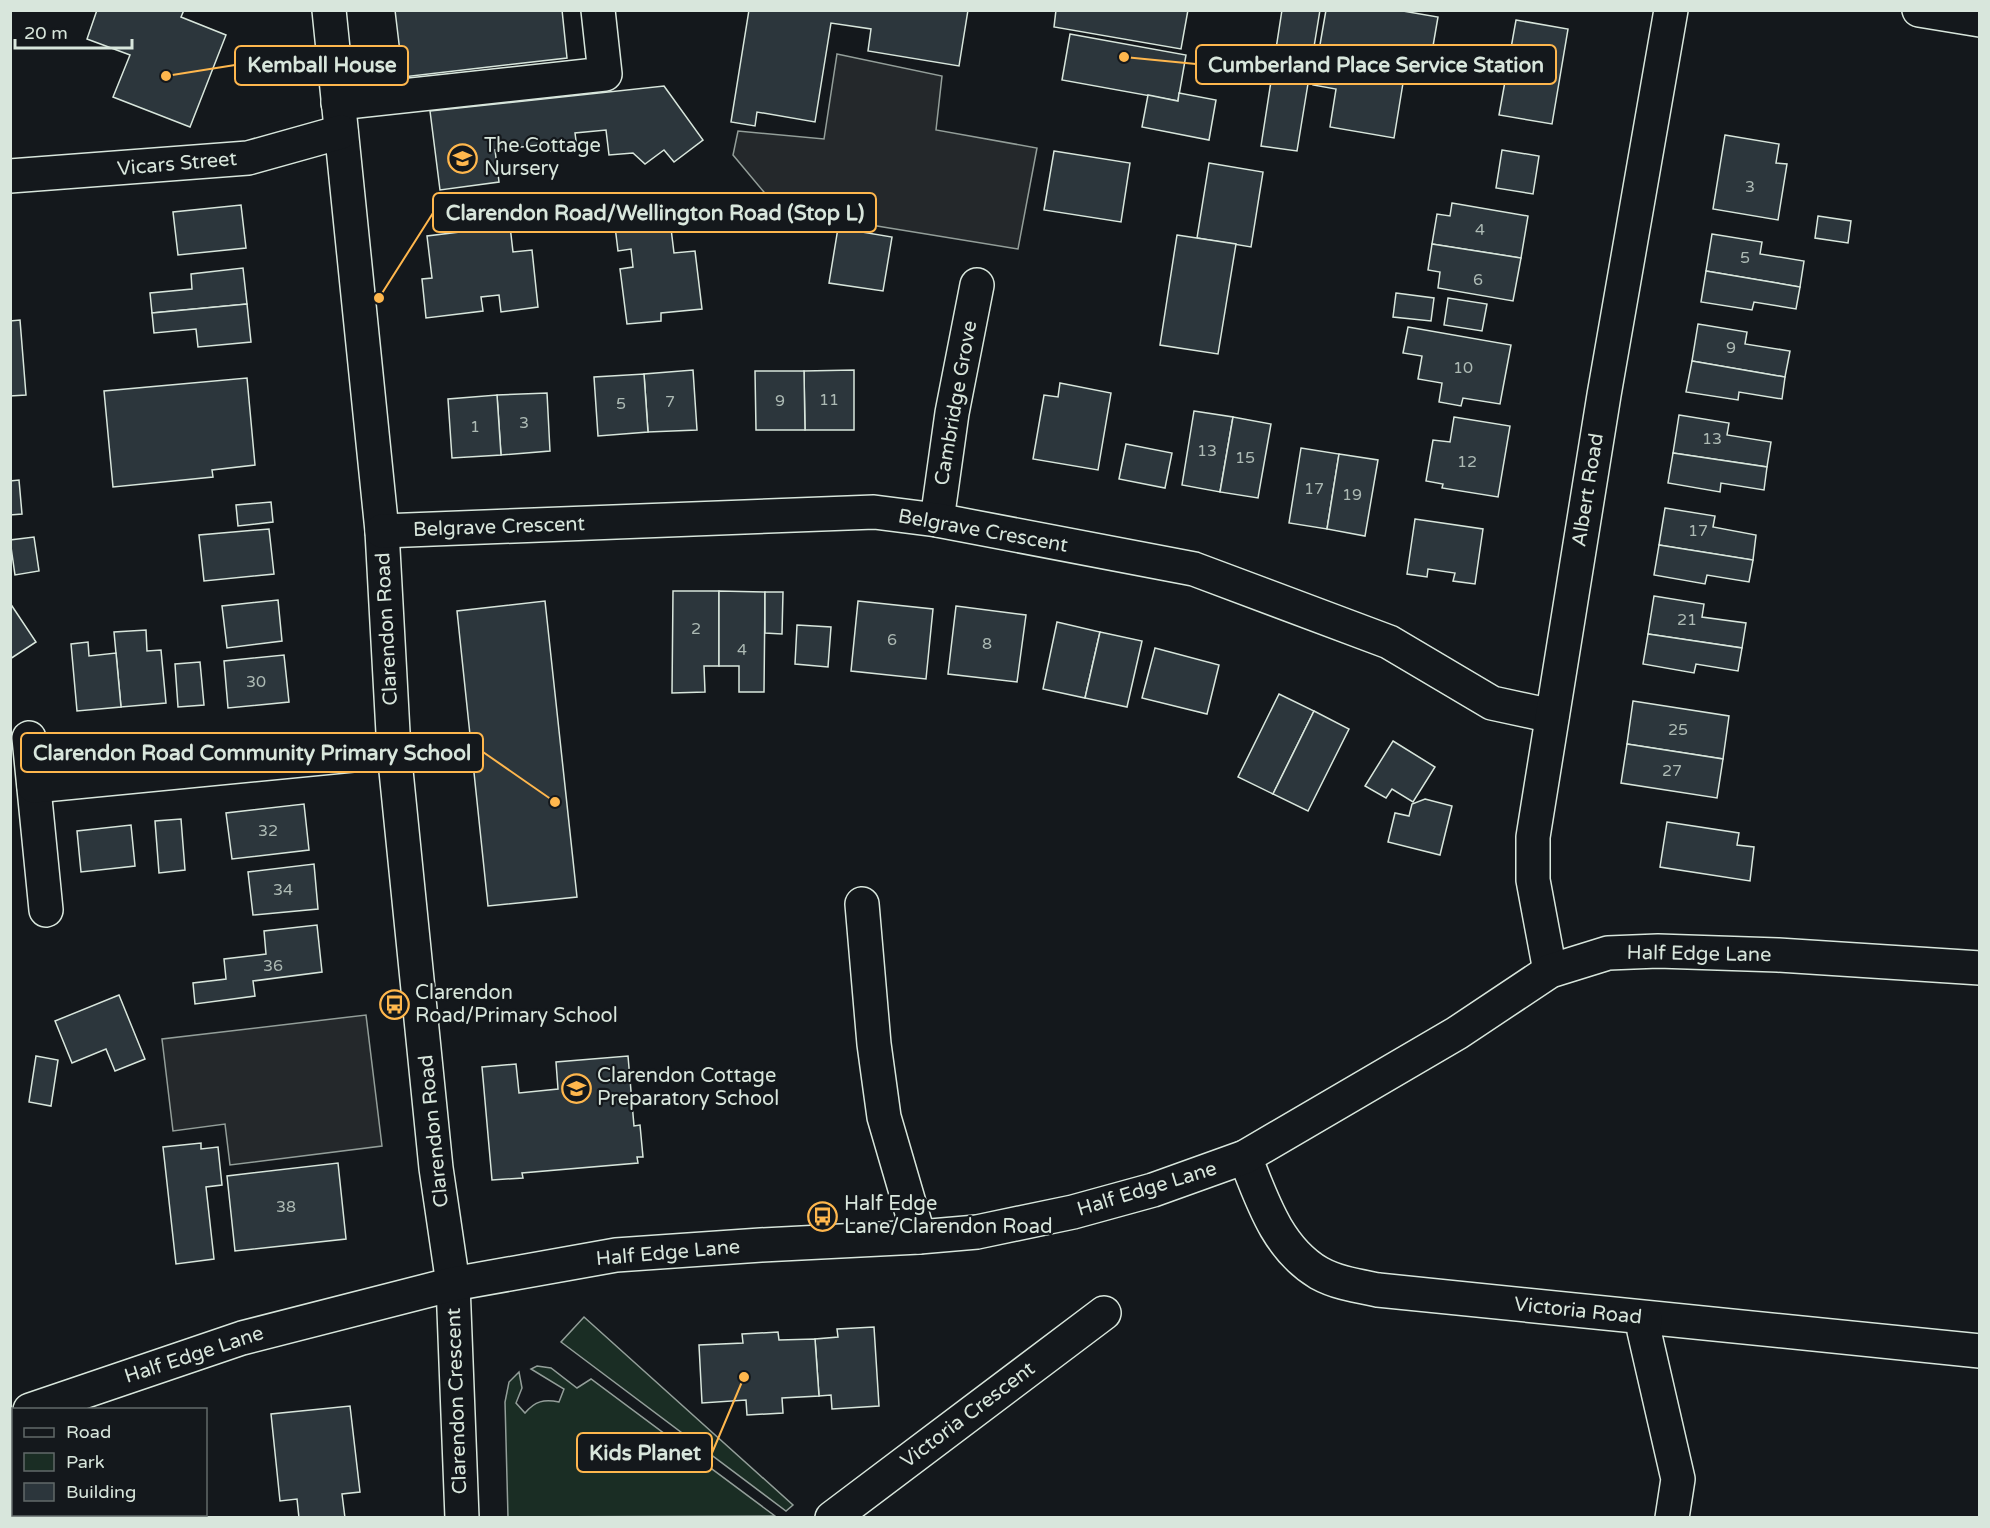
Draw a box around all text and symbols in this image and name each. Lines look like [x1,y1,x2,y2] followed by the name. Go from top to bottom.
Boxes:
[15,12,132,50] scale bar
[24,22,68,44] text: 20 m
[1196,45,1556,84] callout: Cumberland Place Service Station
[235,46,408,85] callout: Kemball House
[247,53,397,78] text: Kemball House
[1208,53,1544,78] text: Cumberland Place Service Station
[484,134,601,181] place label: The Cottage Nursery
[447,142,479,174] school or university icon: The Cottage Nursery
[116,147,238,181] street label: Vicars Street
[1745,177,1755,197] house number: 3
[433,193,876,232] callout: Clarendon Road/Wellington Road (Stop L)
[446,201,864,226] text: Clarendon Road/Wellington Road (Stop L)
[1475,220,1485,240] house number: 4
[1740,248,1750,268] house number: 5
[1473,270,1483,290] house number: 6
[930,319,982,487] street label: Cambridge Grove
[1726,338,1736,358] house number: 9
[1453,358,1473,378] house number: 10
[819,390,839,410] house number: 11
[775,391,785,411] house number: 9
[665,392,675,412] house number: 7
[616,394,626,414] house number: 5
[519,413,529,433] house number: 3
[470,417,480,437] house number: 1
[1702,429,1722,449] house number: 13
[1567,432,1609,548] street label: Albert Road
[1197,441,1217,461] house number: 13
[1235,448,1255,468] house number: 15
[1457,452,1477,472] house number: 12
[1304,479,1324,499] house number: 17
[1342,485,1362,505] house number: 19
[896,504,1070,558] street label: Belgrave Crescent
[413,512,586,542] street label: Belgrave Crescent
[1688,521,1708,541] house number: 17
[371,552,403,706] street label: Clarendon Road
[1677,610,1697,630] house number: 21
[691,619,701,639] house number: 2
[887,630,897,650] house number: 6
[982,634,992,654] house number: 8
[737,640,747,660] house number: 4
[246,672,266,692] house number: 30
[1668,720,1688,740] house number: 25
[21,733,483,772] callout: Clarendon Road Community Primary School
[33,741,471,766] text: Clarendon Road Community Primary School
[1662,761,1682,781] house number: 27
[258,821,278,841] house number: 32
[273,880,293,900] house number: 34
[1626,941,1772,967] street label: Half Edge Lane
[263,956,283,976] house number: 36
[415,981,618,1028] place label: Clarendon Road/Primary School
[378,988,410,1020] bus stop icon: Clarendon Road/Primary School
[414,1053,454,1209] street label: Clarendon Road
[597,1064,779,1111] place label: Clarendon Cottage Preparatory School
[560,1072,592,1104] school or university icon: Clarendon Cottage Preparatory School
[1074,1156,1220,1222] street label: Half Edge Lane
[844,1192,1053,1239] place label: Half Edge Lane/Clarendon Road
[276,1197,296,1217] house number: 38
[807,1200,839,1232] bus stop icon: Half Edge Lane/Clarendon Road
[595,1235,741,1271] street label: Half Edge Lane
[1513,1292,1643,1330] street label: Victoria Road
[442,1307,472,1495] street label: Clarendon Crescent
[121,1321,267,1389] street label: Half Edge Lane
[896,1357,1040,1473] street label: Victoria Crescent
[12,1408,207,1516] legend
[66,1421,111,1443] text: Road
[577,1433,712,1472] callout: Kids Planet
[589,1441,701,1466] text: Kids Planet
[66,1451,105,1473] text: Park
[66,1481,136,1503] text: Building

